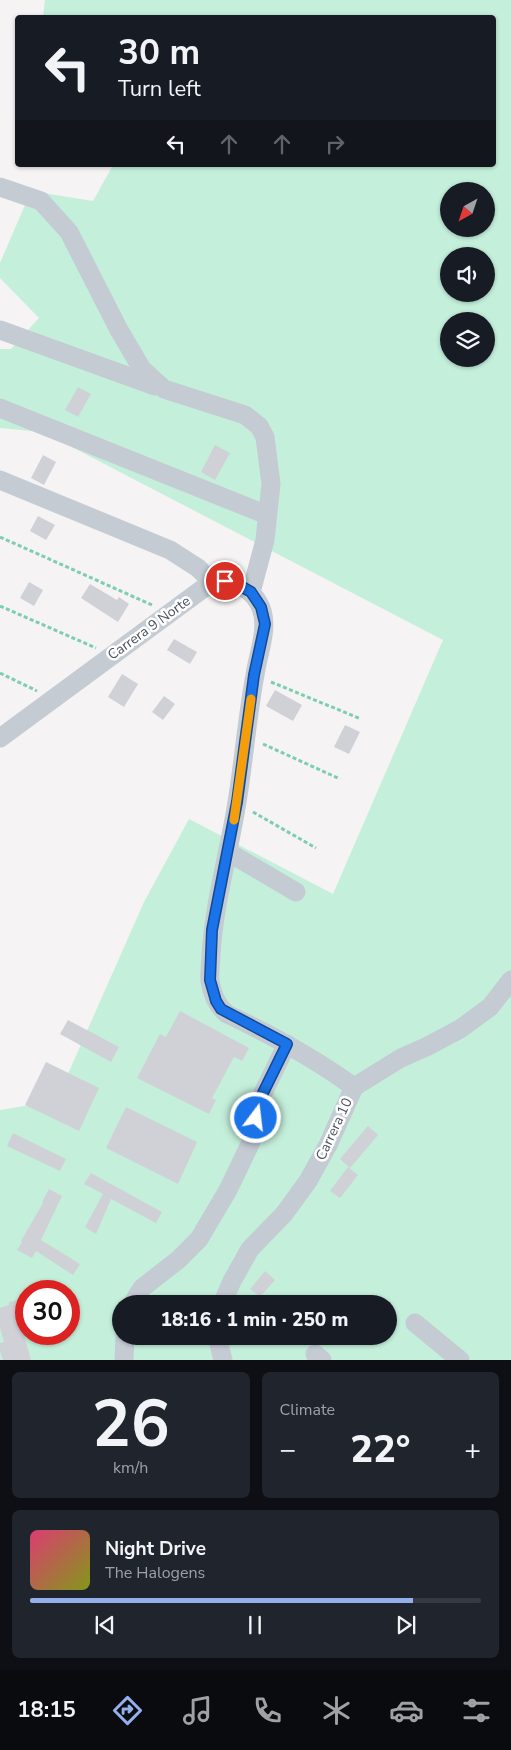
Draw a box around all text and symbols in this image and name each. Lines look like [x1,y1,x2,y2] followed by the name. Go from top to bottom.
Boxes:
[118,29,200,76] text: 30 m
[35,35,100,100] icon: left
[118,74,201,104] text: Turn left
[162,130,190,158] icon: left
[215,130,243,158] icon: ahead
[268,130,296,158] icon: ahead
[321,130,349,158] icon: right
[440,182,495,238] north arrow
[440,182,495,367] map controls
[440,247,495,302] button: sound
[440,312,495,367] button: layers
[204,560,246,602] pin
[211,567,239,595] icon: arrive
[104,592,194,664] street label: Carrera 9 Norte
[229,1091,281,1143] position arrow
[311,1095,357,1163] street label: Carrera 10
[15,1280,80,1345] speed limit sign: 30
[161,1307,348,1333] text: 18:16 · 1 min · 250 m
[92,1380,170,1469] text: 26
[280,1399,335,1421] text: Climate
[350,1424,410,1475] text: 22°
[280,1431,296,1469] text: −
[464,1431,481,1469] text: +
[113,1457,148,1479] text: km/h
[105,1536,206,1562] text: Night Drive
[105,1562,205,1584] text: The Halogens
[91,1611,119,1639] icon: previous
[241,1611,269,1639] icon: pause
[392,1611,420,1639] icon: next
[110,1693,145,1728] icon: directions
[180,1693,215,1728] icon: music
[250,1693,285,1728] icon: phone
[319,1693,354,1728] icon: climate
[389,1693,424,1728] icon: car
[459,1693,494,1728] icon: filters
[17,1695,76,1725] text: 18:15

